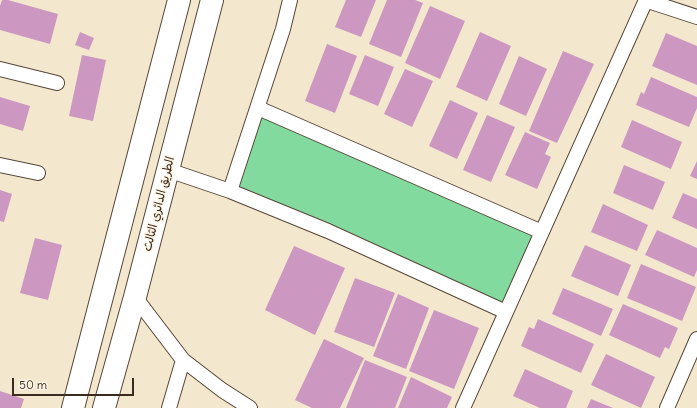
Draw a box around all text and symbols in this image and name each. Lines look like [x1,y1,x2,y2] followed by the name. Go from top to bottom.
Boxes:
[140,155,178,253] street label: الطريق الدائري الثالث
[14,370,136,396] scale bar
[19,377,47,392] text: 50 m

